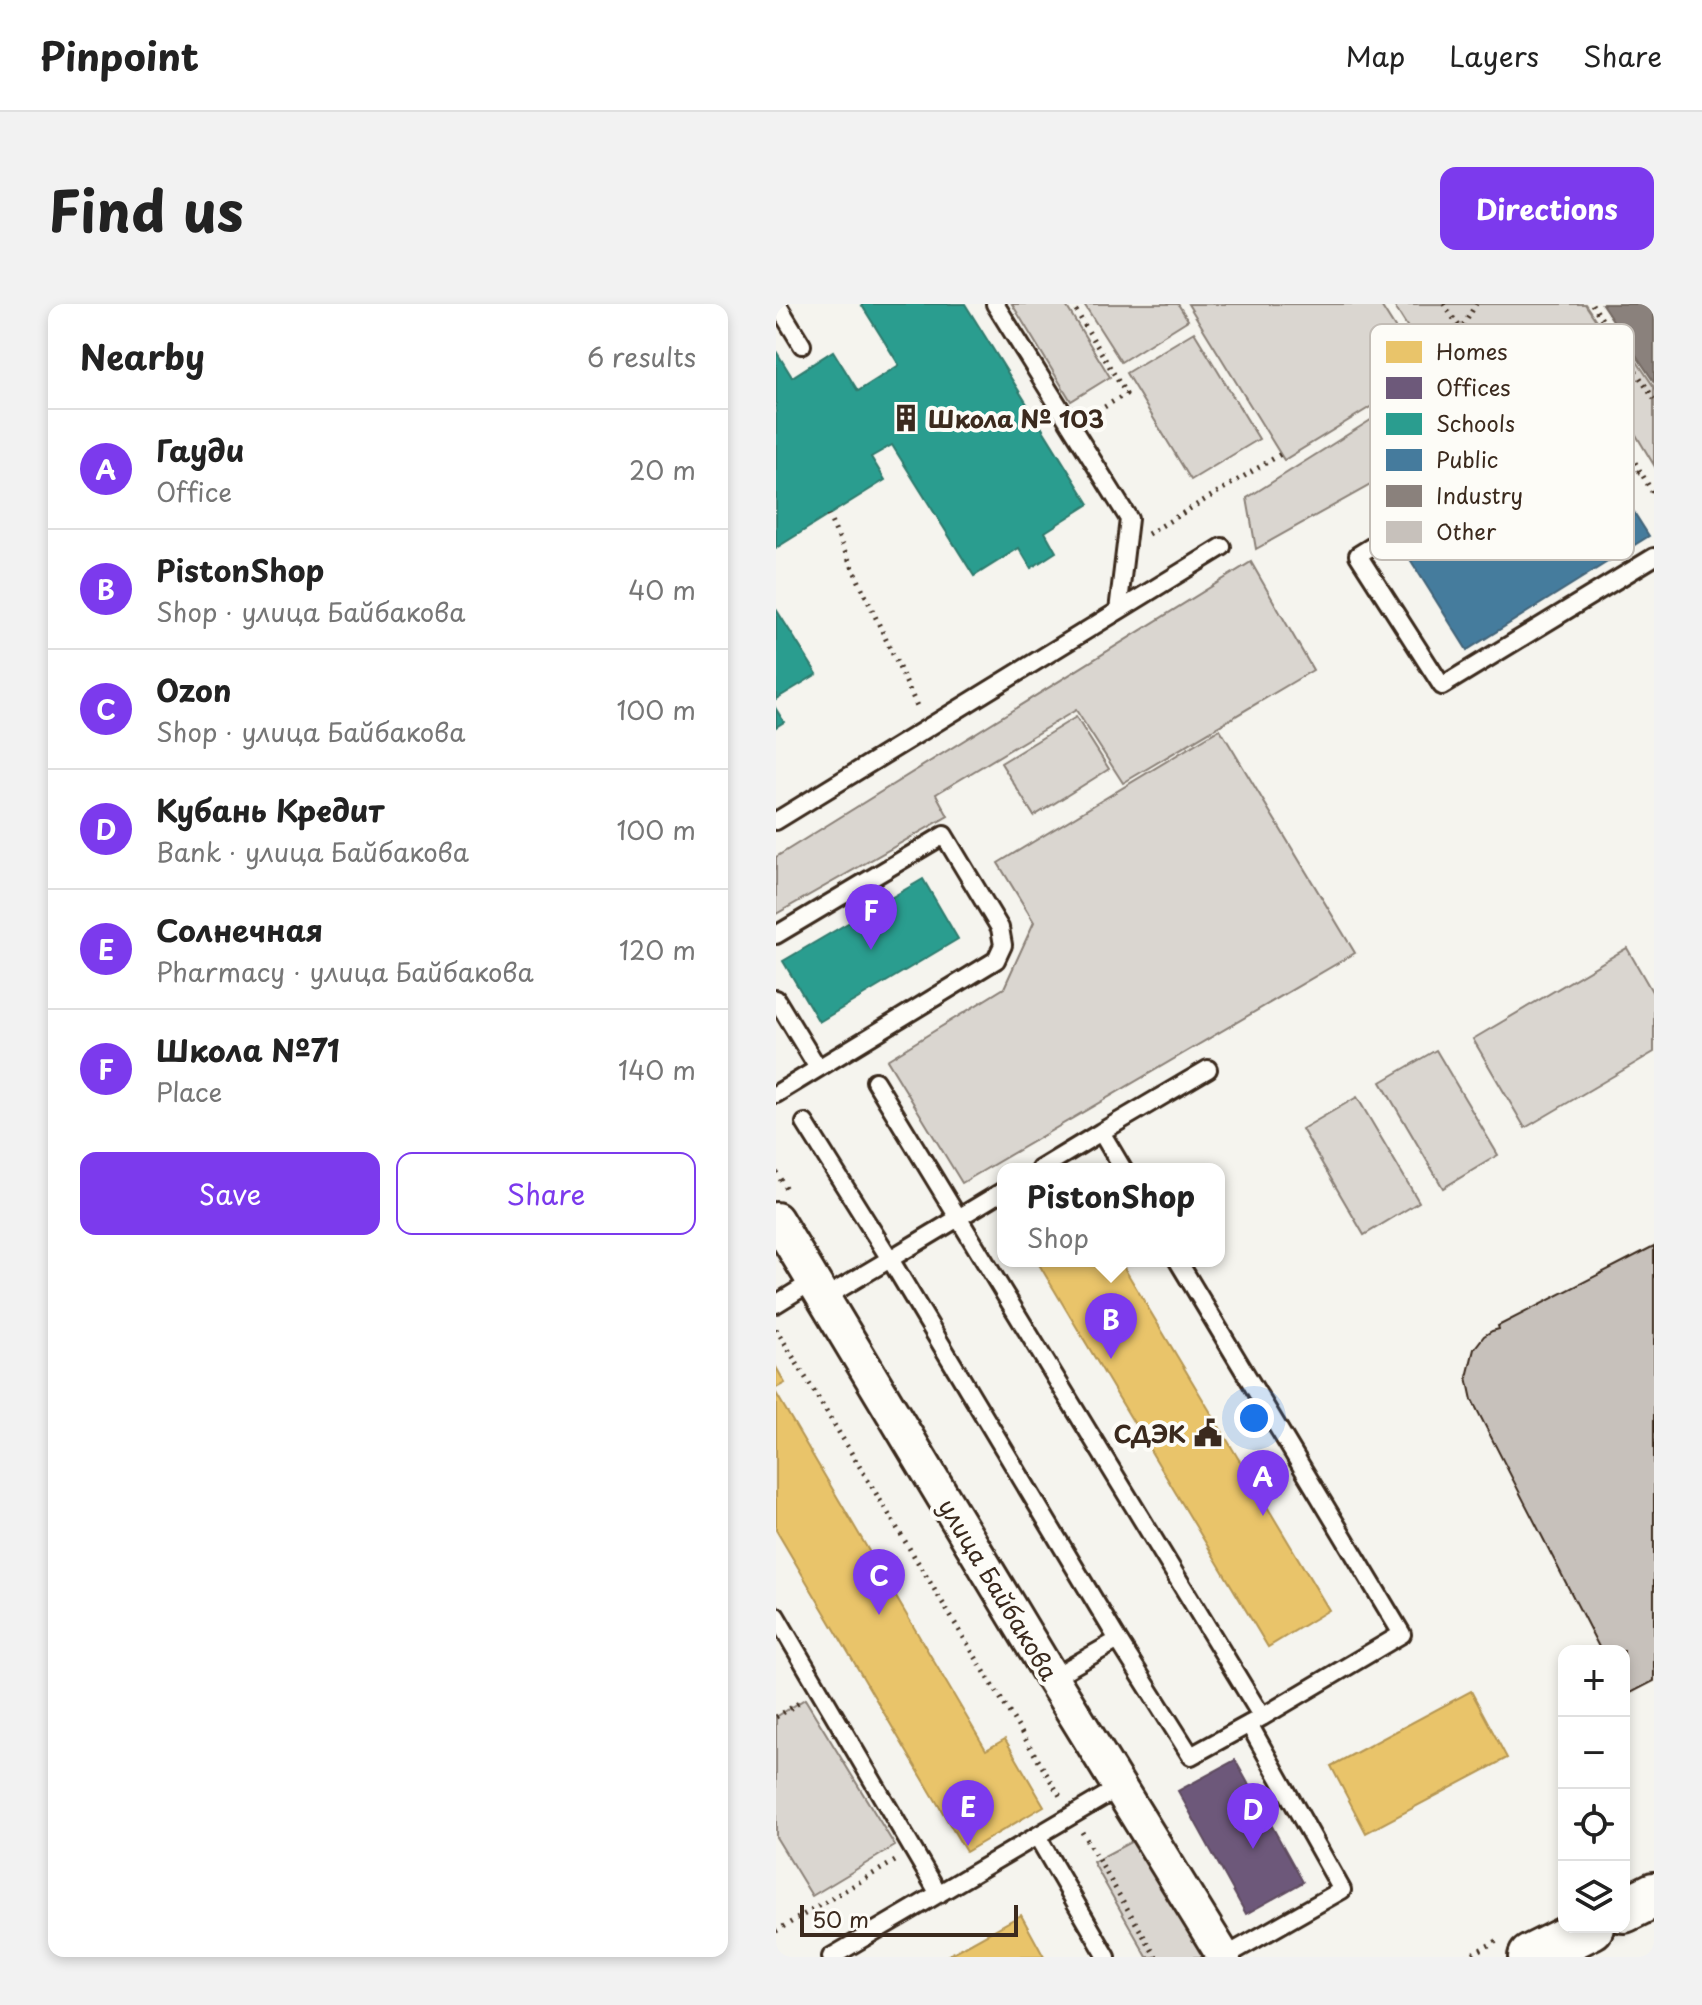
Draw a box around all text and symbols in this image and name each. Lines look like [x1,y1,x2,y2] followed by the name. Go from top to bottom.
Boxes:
[40,27,199,84] text: Pinpoint
[1345,34,1405,77] text: Map
[1449,34,1539,77] text: Layers
[1583,34,1662,77] text: Share
[48,166,244,251] text: Find us
[1440,167,1654,250] button: Directions
[1370,324,1634,560] legend
[80,330,205,382] text: Nearby
[1436,334,1507,367] text: Homes
[587,337,696,376] text: 6 results
[1436,370,1511,403] text: Offices
[928,400,1104,436] place label: Школа № 103
[891,403,921,433] building icon: Школа № 103
[1436,406,1515,439] text: Schools
[156,427,244,472] text: Гауди
[1436,442,1498,475] text: Public
[96,450,116,489] text: A
[629,450,696,489] text: 20 m
[156,472,232,511] text: Office
[1436,478,1523,511] text: Industry
[1436,514,1497,547] text: Other
[156,547,324,592] text: PistonShop
[97,570,115,609] text: B
[628,570,696,609] text: 40 m
[156,592,465,631] text: Shop · улица Байбакова
[156,667,231,712] text: Ozon
[96,690,116,729] text: C
[616,690,696,729] text: 100 m
[156,712,465,751] text: Shop · улица Байбакова
[156,787,384,832] text: Кубань Кредит
[96,810,116,849] text: D
[616,810,696,849] text: 100 m
[156,832,469,871] text: Bank · улица Байбакова
[845,884,897,950] pin: F
[156,907,323,952] text: Солнечная
[98,930,114,969] text: E
[619,930,696,969] text: 120 m
[156,952,534,991] text: Pharmacy · улица Байбакова
[156,1027,340,1072] text: Школа №71
[98,1050,114,1089] text: F
[618,1050,696,1089] text: 140 m
[156,1072,222,1111] text: Place
[80,1152,380,1235] button: Save
[396,1152,696,1235] button: Share
[997,1163,1225,1267] popup
[1027,1173,1195,1218] text: PistonShop
[1027,1218,1089,1257] text: Shop
[1085,1293,1137,1359] pin: B
[1234,1398,1274,1438] your location
[1113,1415,1186,1451] place label: СДЭК
[1193,1418,1223,1448] public building icon: СДЭК
[1237,1450,1289,1516] pin: A
[930,1491,1068,1687] street label: улица Байбакова
[853,1549,905,1615] pin: C
[1558,1645,1630,1933] map controls
[1558,1645,1630,1717] button: +
[1558,1717,1630,1789] button: −
[942,1780,994,1846] pin: E
[1227,1783,1279,1849] pin: D
[1558,1789,1630,1861] button: locate
[1558,1861,1630,1933] button: layers
[800,1901,1018,1937] scale bar
[812,1902,869,1935] text: 50 m

